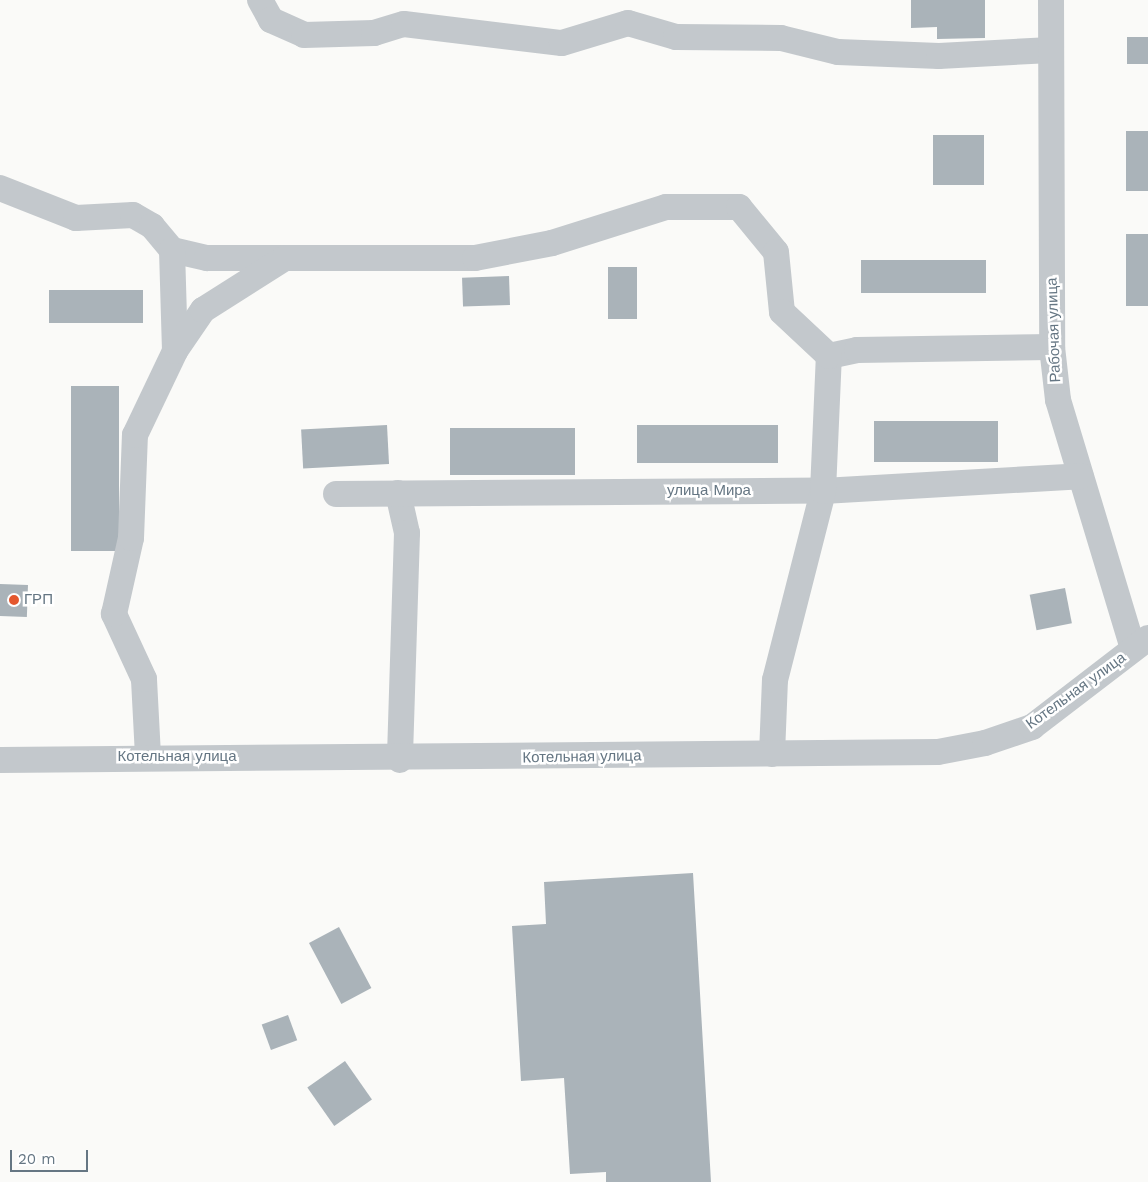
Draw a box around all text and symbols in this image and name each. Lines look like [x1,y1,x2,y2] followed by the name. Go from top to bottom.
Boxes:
[1043,277,1065,383] street label: Рабочая улица
[667,482,751,500] street label: улица Мира
[24,591,53,609] place label: ГРП
[8,594,20,606] marker: ГРП
[1023,649,1129,733] street label: Котельная улица
[522,747,642,767] street label: Котельная улица
[118,748,236,766] street label: Котельная улица
[12,1140,90,1172] scale bar
[18,1150,56,1168] text: 20 m

